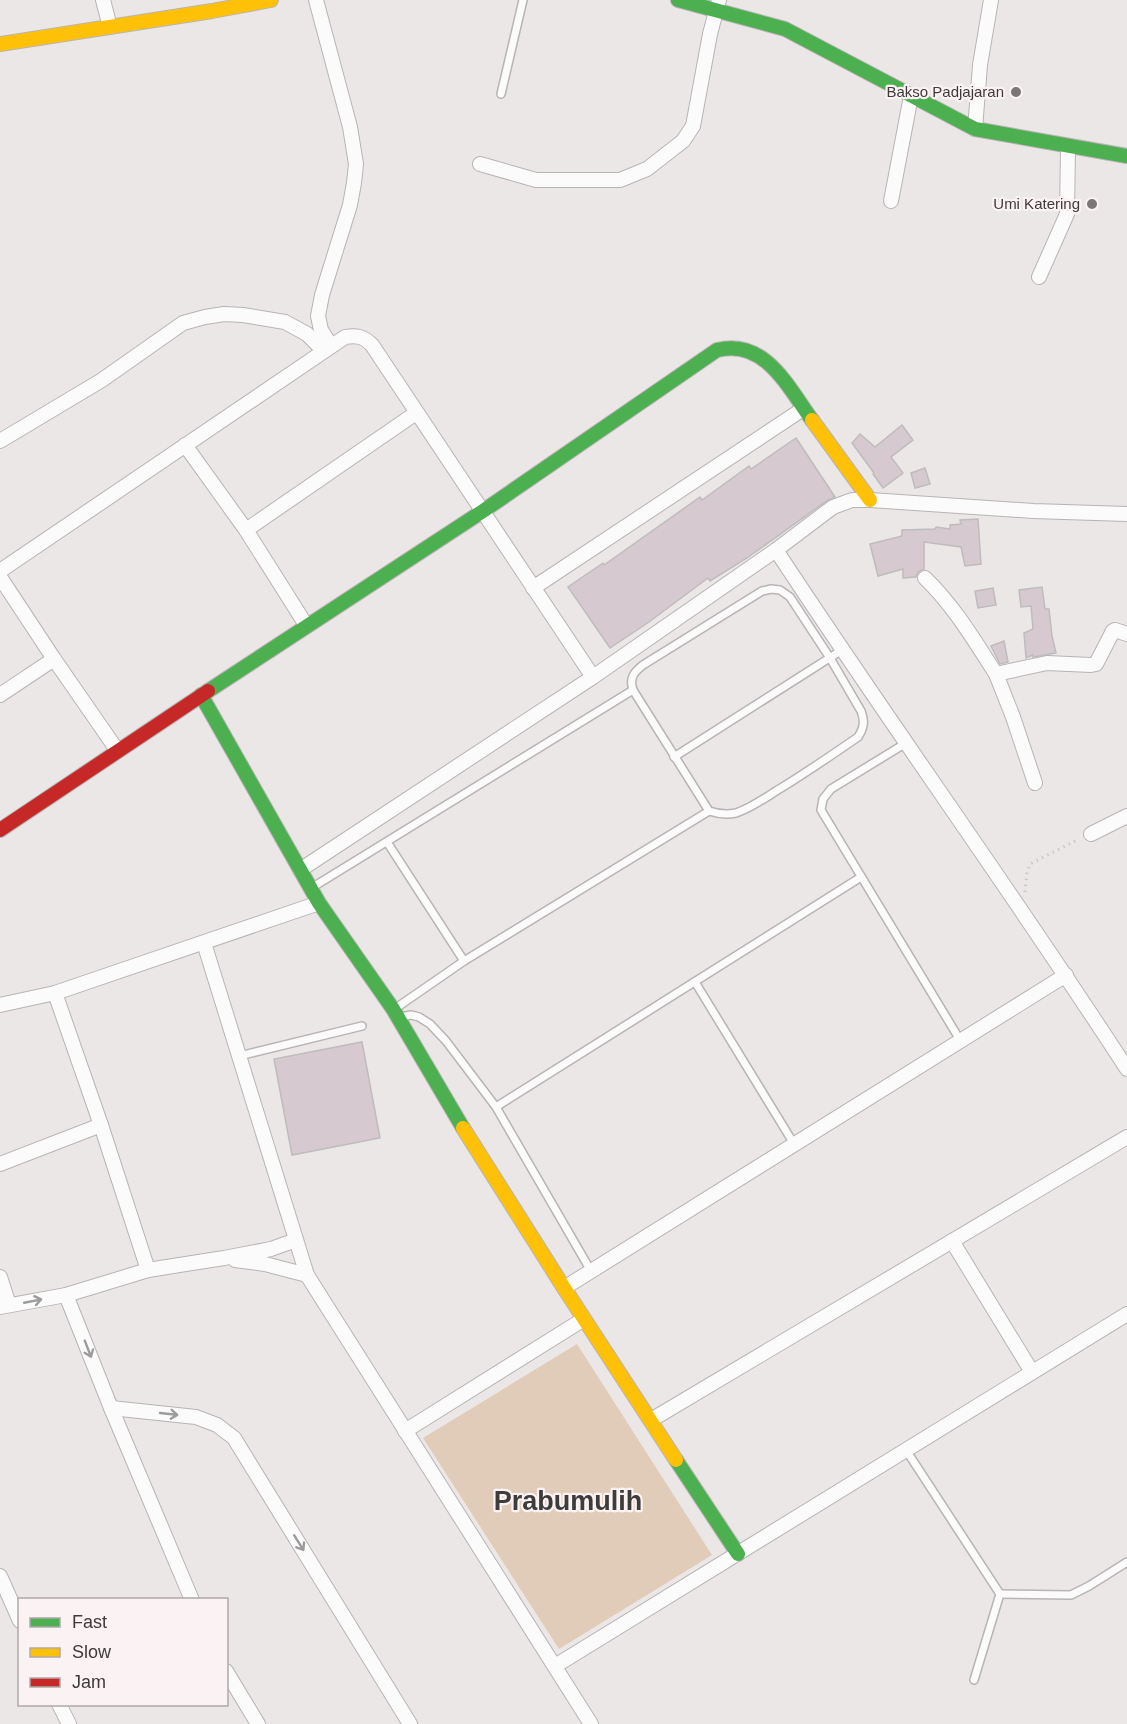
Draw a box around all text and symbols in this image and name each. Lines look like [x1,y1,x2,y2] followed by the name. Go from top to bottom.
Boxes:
[886,83,1004,100] place label: Bakso Padjajaran
[1009,85,1023,99] marker: Bakso Padjajaran
[993,195,1080,212] place label: Umi Katering
[1085,197,1099,211] marker: Umi Katering
[23,1295,42,1306] one-way arrow
[83,1339,94,1358] one-way arrow
[158,1409,178,1420] one-way arrow
[494,1486,642,1516] district label: Prabumulih
[293,1534,305,1551] one-way arrow
[18,1598,228,1706] legend
[72,1612,107,1632] text: Fast
[72,1642,112,1662] text: Slow
[72,1672,106,1692] text: Jam

